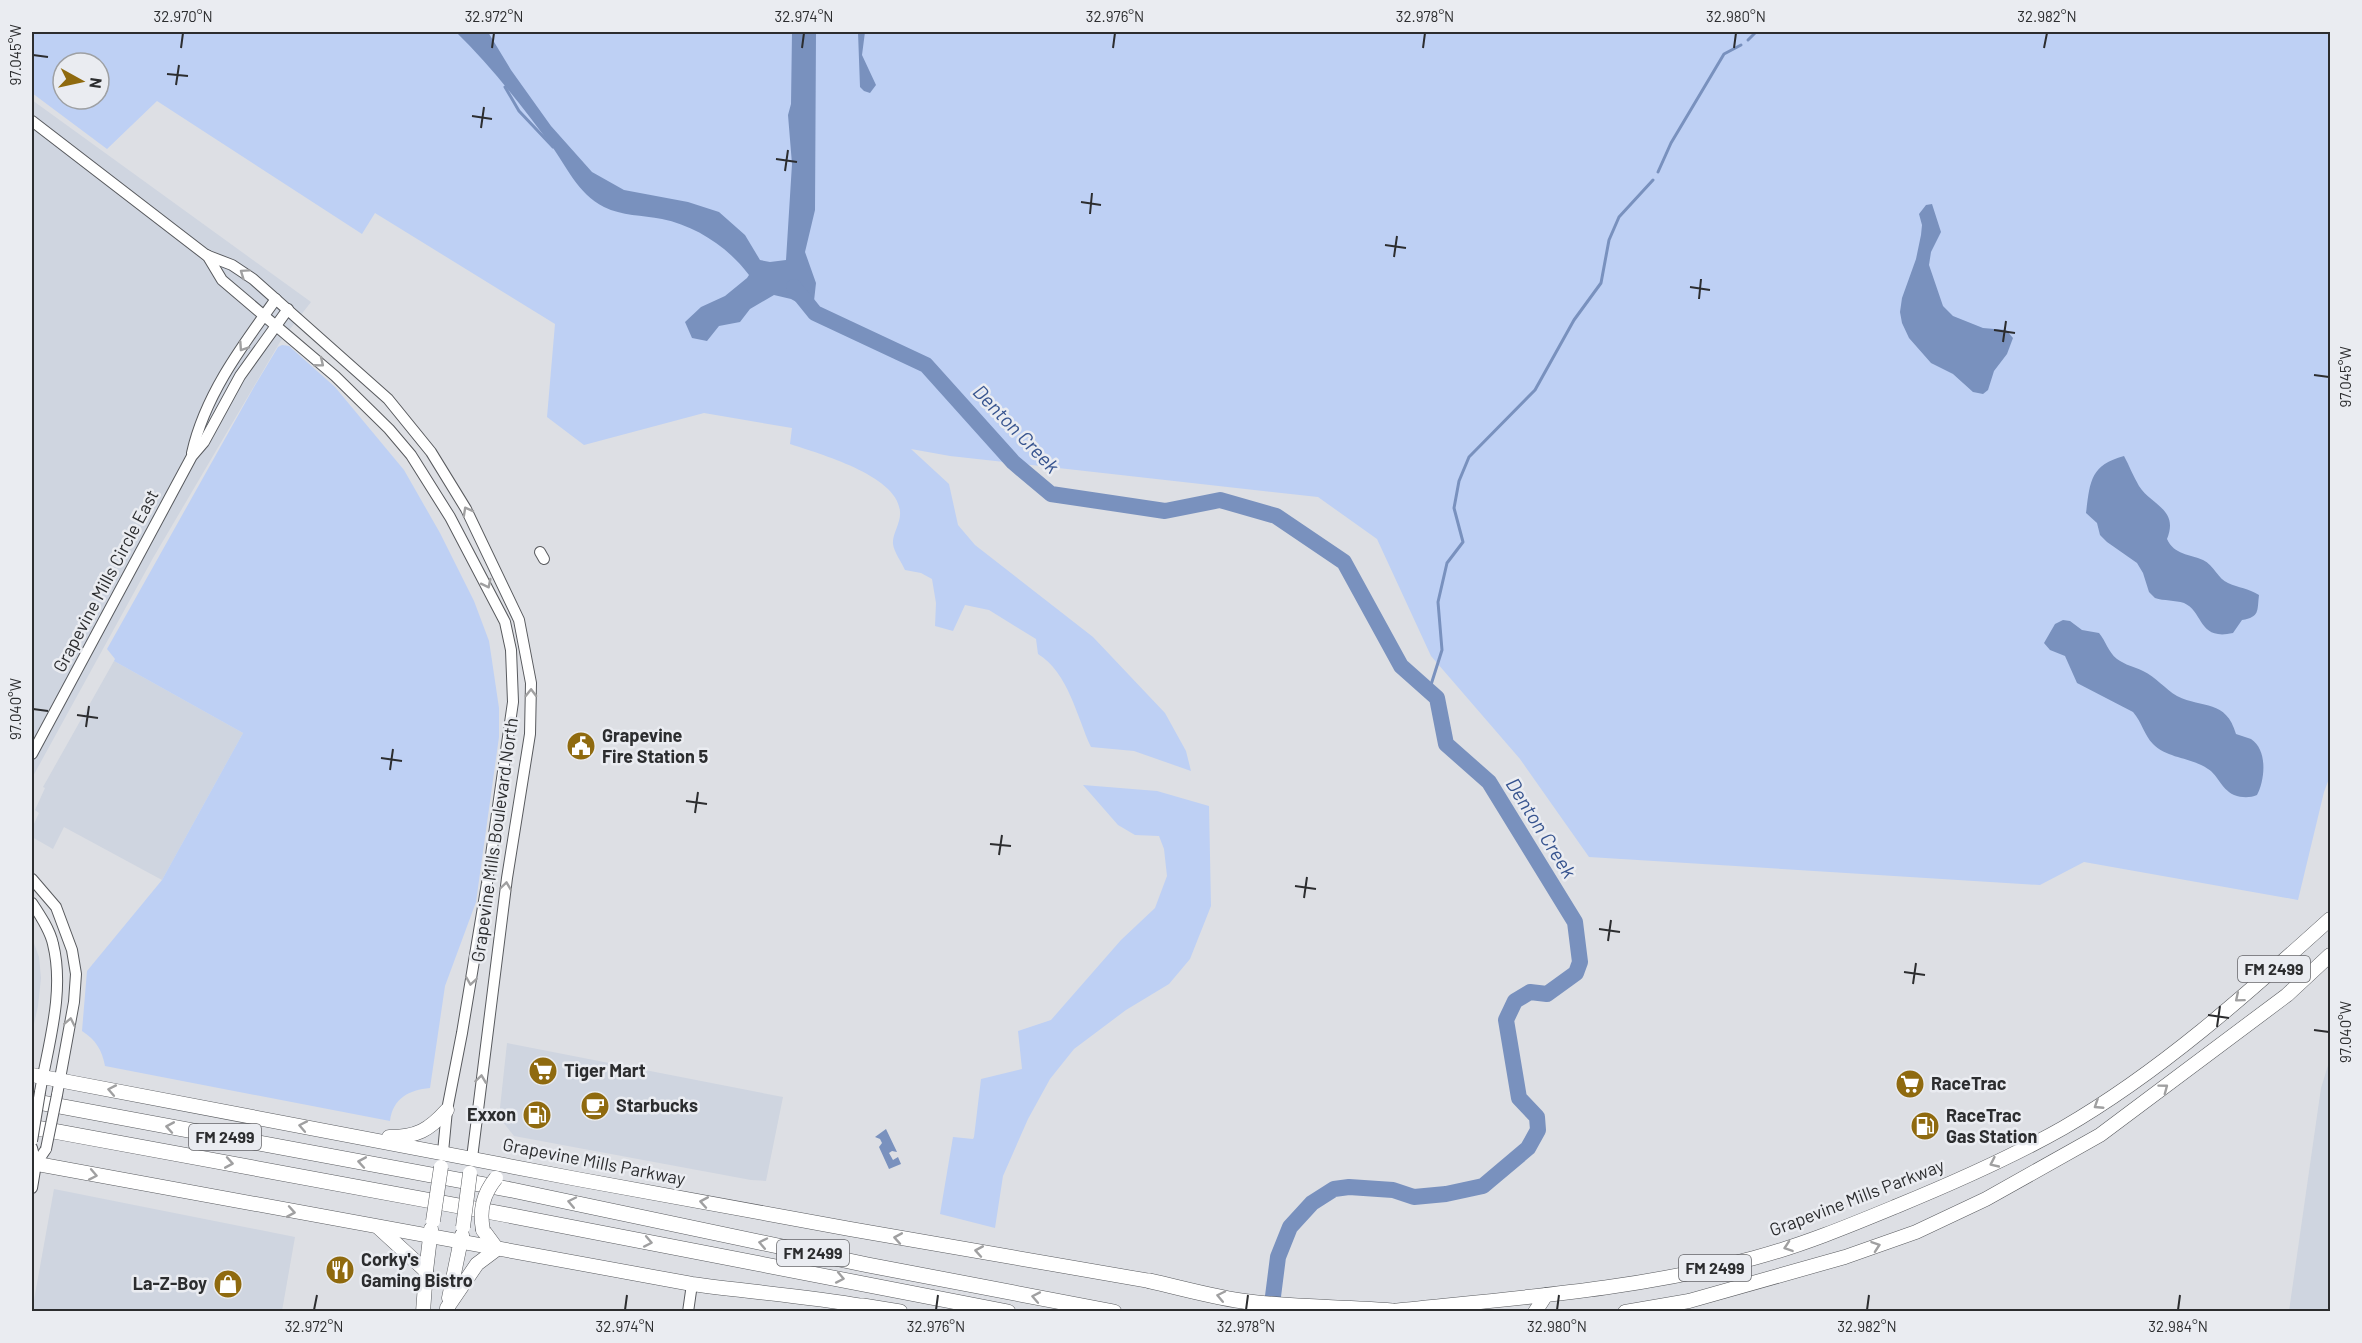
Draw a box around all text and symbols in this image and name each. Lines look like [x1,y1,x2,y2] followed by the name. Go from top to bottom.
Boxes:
[153,7,213,25] text: 32.970°N
[465,7,523,25] text: 32.972°N
[775,7,833,25] text: 32.974°N
[1086,7,1144,25] text: 32.976°N
[1396,7,1454,25] text: 32.978°N
[1706,7,1766,25] text: 32.980°N
[2017,7,2077,25] text: 32.982°N
[6,24,24,86] text: 97.045°W
[51,51,111,111] north arrow
[86,77,106,90] text: N
[239,269,250,280] one-way arrow
[239,340,250,351] one-way arrow
[2336,346,2354,408] text: 97.045°W
[314,356,325,367] one-way arrow
[969,379,1065,478] water label: Denton Creek
[48,485,163,676] street label: Grapevine Mills Circle East
[463,507,474,517] one-way arrow
[480,578,491,589] one-way arrow
[6,678,24,740] text: 97.040°W
[525,688,537,697] one-way arrow
[466,716,522,963] street label: Grapevine Mills Boulevard North
[602,724,709,767] place label: Grapevine Fire Station 5
[565,730,597,762] public building icon: Grapevine Fire Station 5
[1502,773,1582,882] water label: Denton Creek
[500,881,512,890] one-way arrow
[2238,956,2310,982] road number: FM 2499
[465,977,477,986] one-way arrow
[2235,991,2246,1002] one-way arrow
[2336,1001,2354,1063] text: 97.040°W
[63,1018,76,1028] one-way arrow
[527,1055,559,1087] supermarket icon: Tiger Mart
[564,1059,646,1081] place label: Tiger Mart
[1894,1068,1926,1100] supermarket icon: RaceTrac
[1931,1072,2007,1094] place label: RaceTrac
[474,1075,486,1084] one-way arrow
[107,1084,117,1097] one-way arrow
[2157,1084,2168,1095] one-way arrow
[579,1090,611,1122] cafe icon: Starbucks
[616,1094,698,1116] place label: Starbucks
[2094,1097,2105,1108] one-way arrow
[521,1099,553,1131] fuel station icon: Exxon
[467,1103,516,1125] place label: Exxon
[1946,1104,2037,1147] place label: RaceTrac Gas Station
[1909,1110,1941,1142] fuel station icon: RaceTrac Gas Station
[299,1120,309,1133] one-way arrow
[165,1121,175,1133] one-way arrow
[189,1124,261,1150] road number: FM 2499
[501,1133,687,1190] street label: Grapevine Mills Parkway
[1766,1154,1947,1241] street label: Grapevine Mills Parkway
[1990,1155,2001,1167] one-way arrow
[223,1156,233,1169] one-way arrow
[357,1156,367,1169] one-way arrow
[88,1168,98,1181] one-way arrow
[700,1196,710,1209] one-way arrow
[567,1197,577,1210] one-way arrow
[286,1205,295,1217] one-way arrow
[893,1232,902,1244] one-way arrow
[643,1235,653,1248] one-way arrow
[758,1237,768,1250] one-way arrow
[1783,1239,1794,1252] one-way arrow
[777,1240,849,1266] road number: FM 2499
[1870,1240,1881,1253] one-way arrow
[974,1246,983,1258] one-way arrow
[361,1248,473,1291] place label: Corky's Gaming Bistro
[324,1254,356,1286] restaurant icon: Corky's Gaming Bistro
[1679,1255,1751,1281] road number: FM 2499
[212,1268,244,1300] shop icon: La-Z-Boy
[834,1271,844,1284] one-way arrow
[133,1272,207,1294] place label: La-Z-Boy
[1032,1291,1042,1304] one-way arrow
[1216,1291,1226,1304] one-way arrow
[285,1317,343,1335] text: 32.972°N
[596,1317,654,1335] text: 32.974°N
[907,1317,965,1335] text: 32.976°N
[1217,1317,1275,1335] text: 32.978°N
[1527,1317,1587,1335] text: 32.980°N
[1837,1317,1897,1335] text: 32.982°N
[2148,1317,2208,1335] text: 32.984°N

